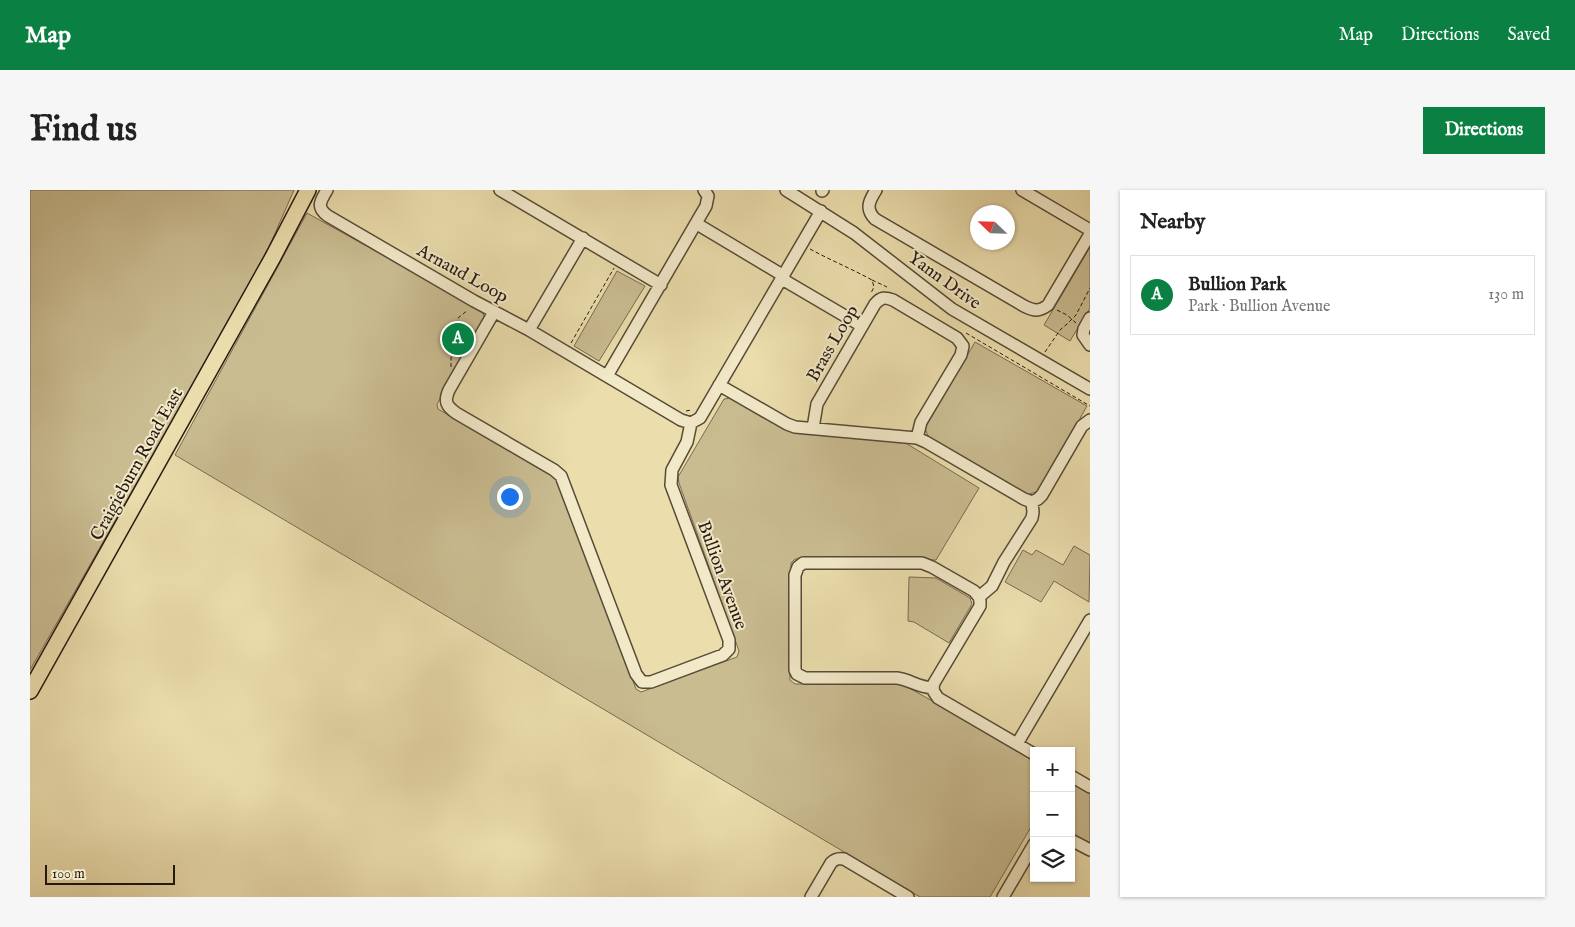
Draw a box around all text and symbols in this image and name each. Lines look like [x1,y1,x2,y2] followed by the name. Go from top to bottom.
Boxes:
[25,20,71,51] text: Map
[1339,24,1373,47] text: Map
[1401,24,1479,47] text: Directions
[1507,24,1550,47] text: Saved
[1423,107,1545,154] button: Directions
[30,108,137,153] text: Find us
[970,205,1015,250] north arrow
[1140,209,1205,236] text: Nearby
[412,239,512,309] street label: Arnaud Loop
[903,247,985,315] street label: Yann Drive
[1188,273,1286,297] text: Bullion Park
[1152,285,1162,305] text: A
[1488,285,1524,305] text: 130 m
[1188,297,1330,317] text: Park · Bullion Avenue
[802,301,865,386] street label: Brass Loop
[442,320,474,358] pin: A
[86,384,189,545] street label: Craigieburn Road East
[497,484,523,510] your location
[691,518,752,633] street label: Bullion Avenue
[1030,747,1075,882] map controls
[1030,747,1075,792] button: +
[1030,792,1075,837] button: −
[1030,837,1075,882] button: layers
[45,862,175,885] scale bar
[52,865,85,883] text: 100 m

